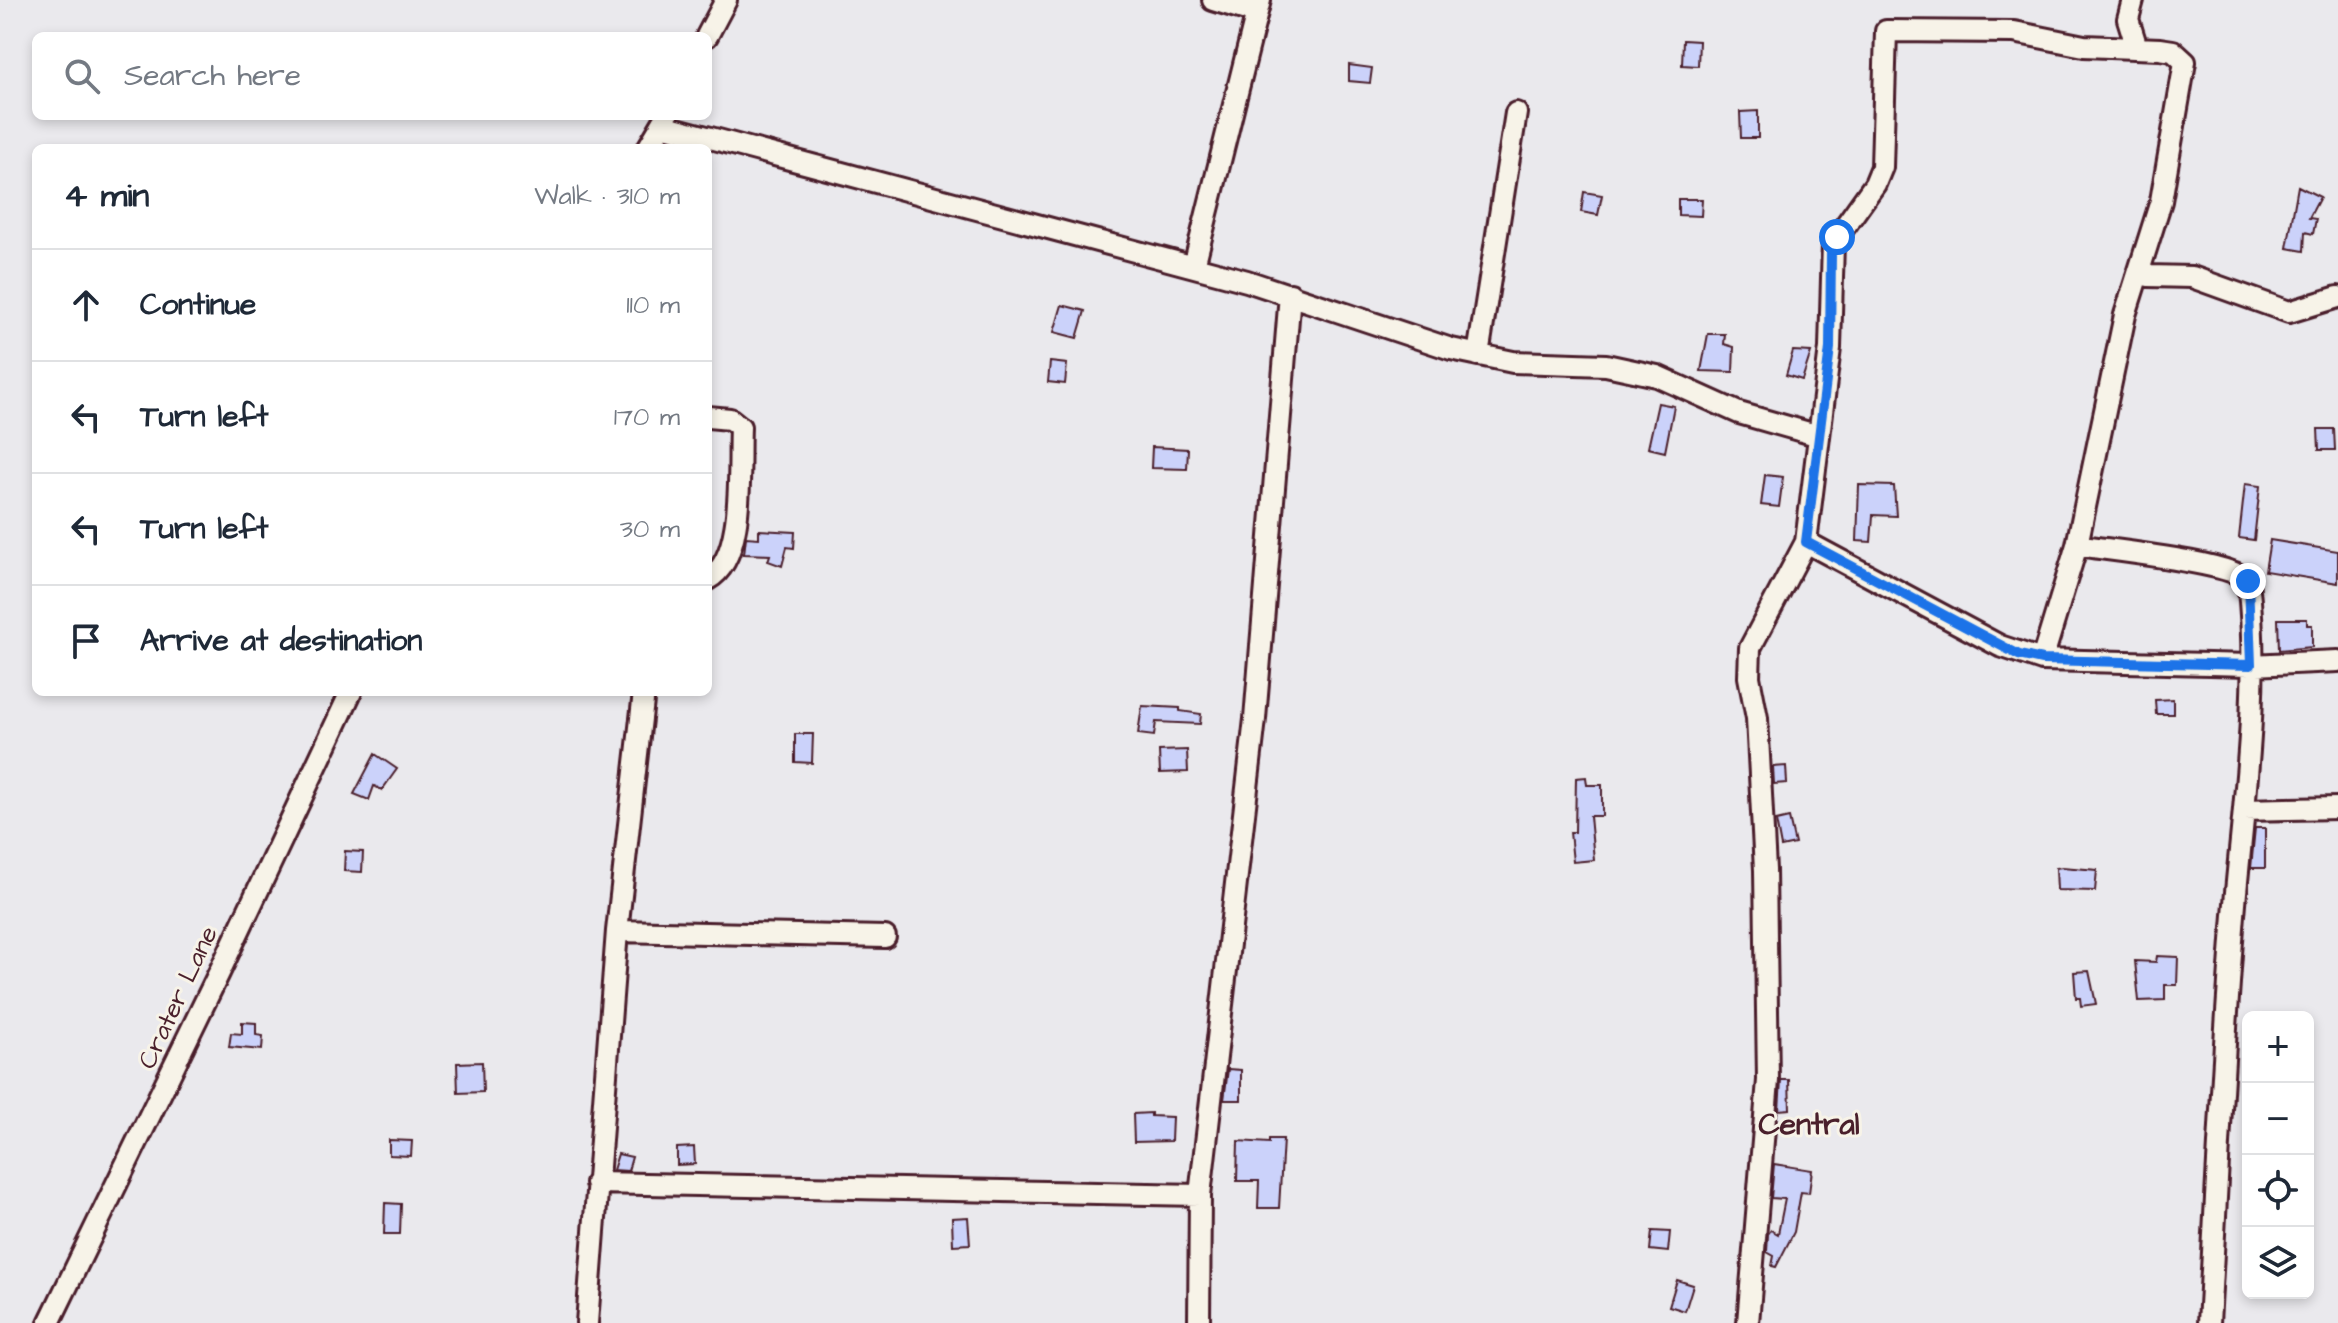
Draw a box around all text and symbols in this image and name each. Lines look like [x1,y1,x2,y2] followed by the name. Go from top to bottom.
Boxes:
[32,32,712,120] search box
[60,54,104,98] icon: search
[124,55,301,97] text: Search here
[64,172,149,220] text: 4 min
[534,178,680,214] text: Walk · 310 m
[1819,219,1855,255] route start
[64,283,108,327] icon: ahead
[140,284,256,326] text: Continue
[626,287,680,323] text: 110 m
[64,395,108,439] icon: left
[140,396,268,438] text: Turn left
[614,399,680,435] text: 170 m
[64,507,108,551] icon: left
[140,508,268,550] text: Turn left
[620,511,680,547] text: 30 m
[2230,563,2266,599] route end
[64,619,108,663] icon: arrive
[140,620,422,662] text: Arrive at destination
[129,920,227,1075] street label: Crater Lane
[2242,1011,2314,1299] map controls
[2242,1011,2314,1083] button: +
[2242,1083,2314,1155] button: −
[1758,1104,1860,1146] district label: Central
[2242,1155,2314,1227] button: locate
[2242,1227,2314,1299] button: layers

